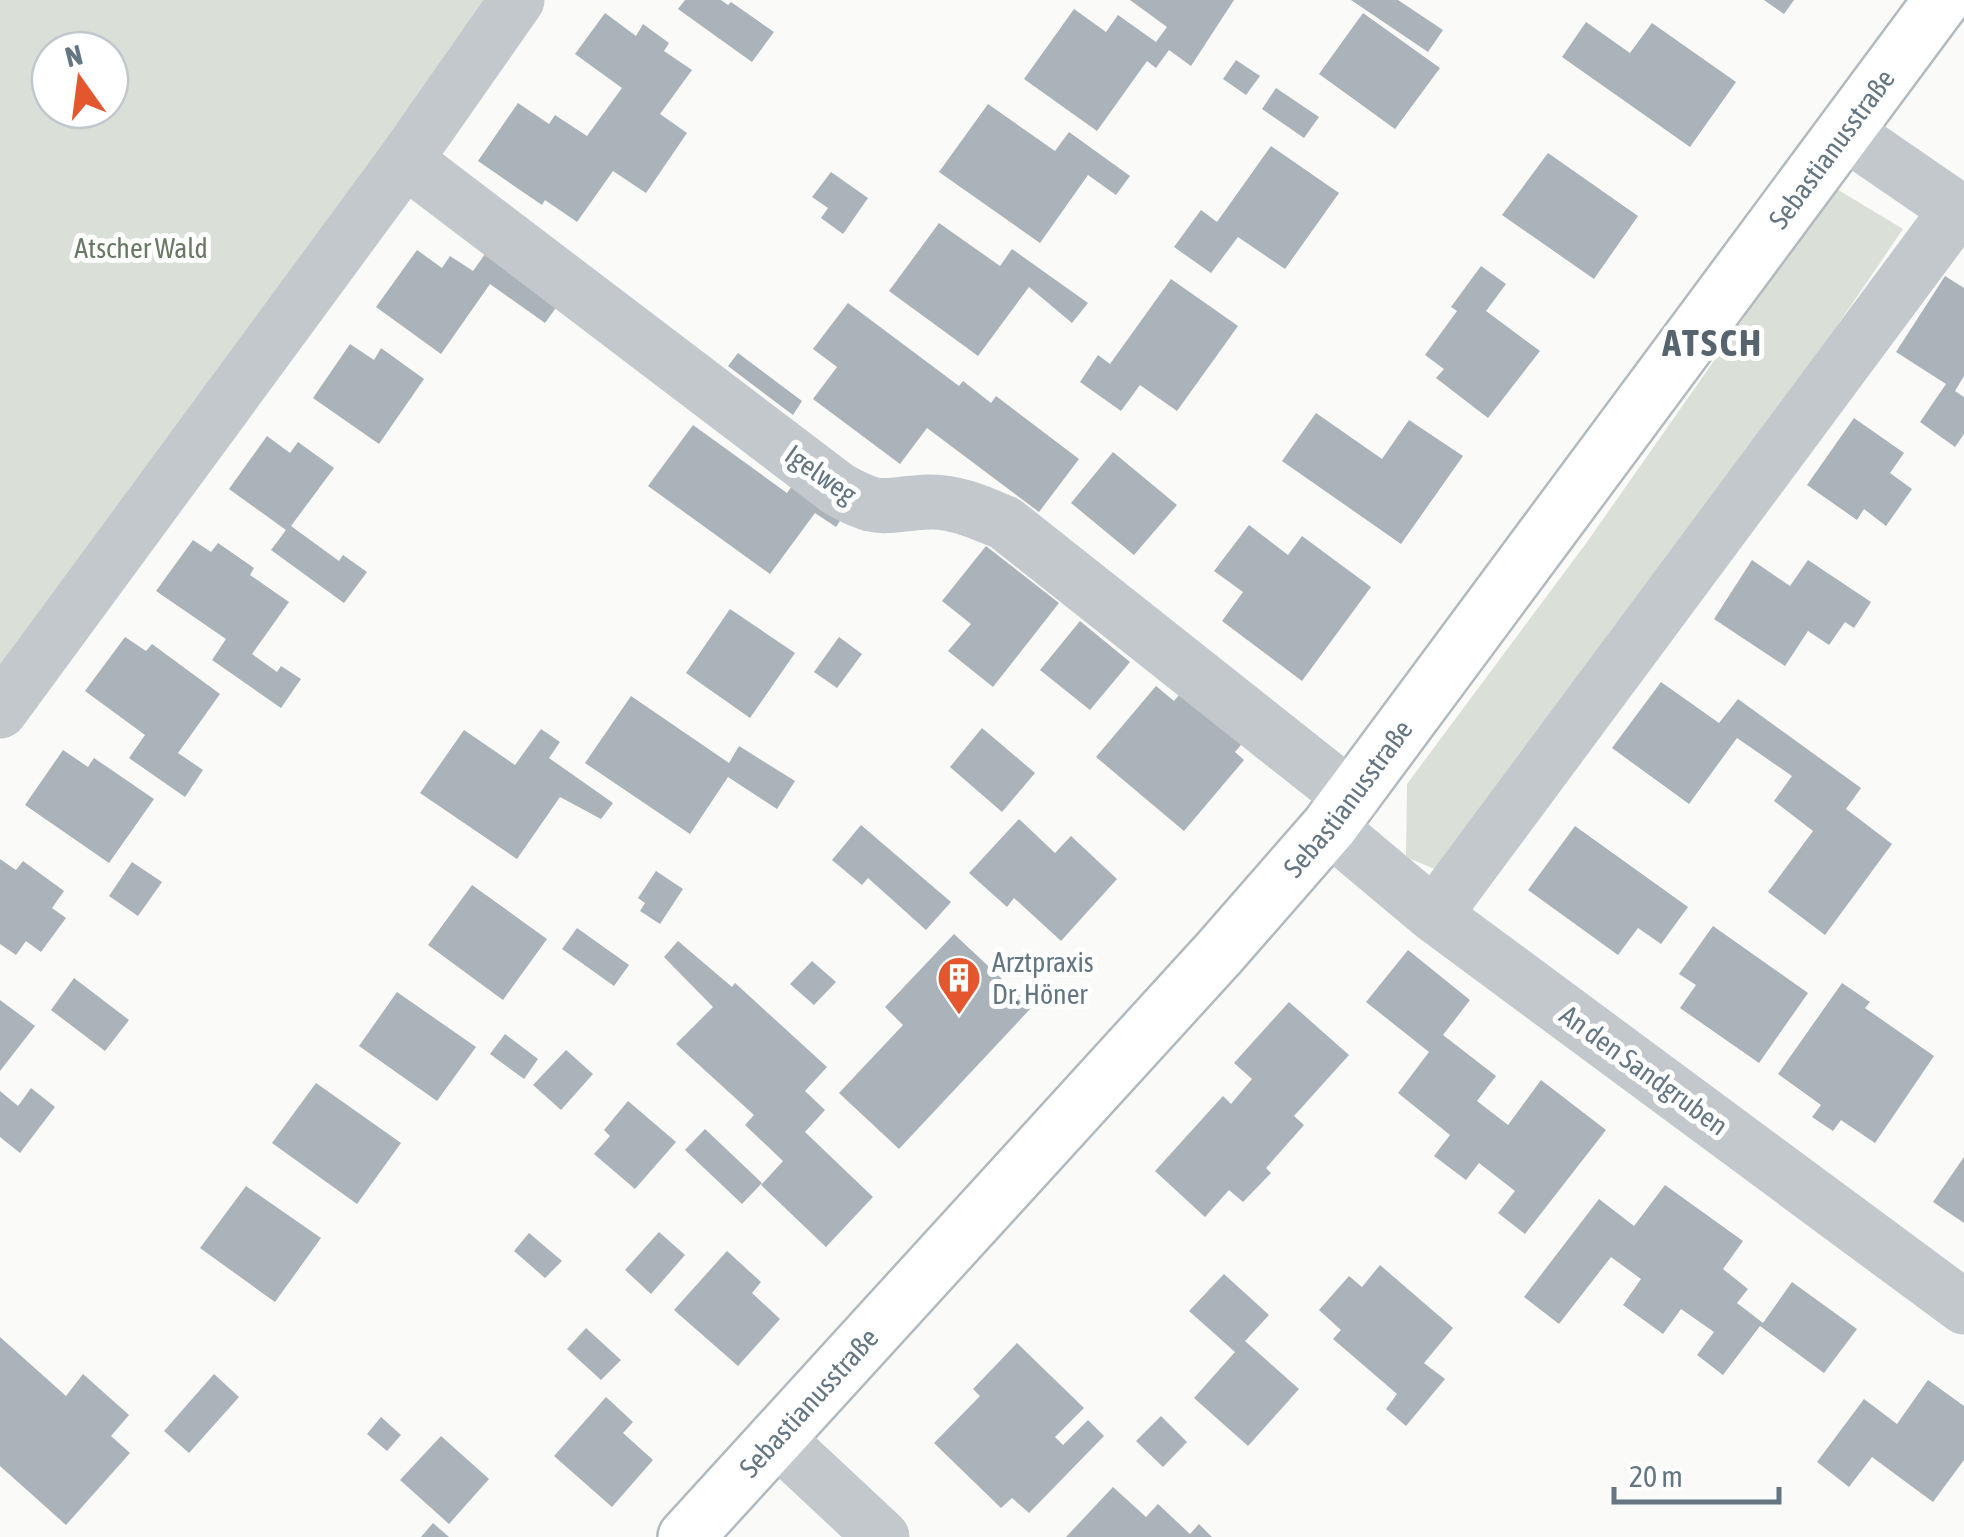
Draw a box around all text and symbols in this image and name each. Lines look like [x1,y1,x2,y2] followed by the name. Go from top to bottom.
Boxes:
[30,30,130,130] north arrow
[62,38,86,73] text: N
[1762,63,1901,235] street label: Sebastianusstraße
[74,232,208,264] park label: Atscher Wald
[1661,321,1764,364] district label: ATSCH
[779,438,863,510] street label: Igelweg
[1277,714,1419,883] street label: Sebastianusstraße
[992,946,1094,1010] place label: Arztpraxis Dr. Höner
[936,955,982,1016] building icon: Arztpraxis Dr. Höner
[1554,998,1734,1142] street label: An den Sandgruben
[733,1322,885,1483] street label: Sebastianusstraße
[1614,1442,1779,1504] scale bar
[1629,1459,1683,1493] text: 20 m

